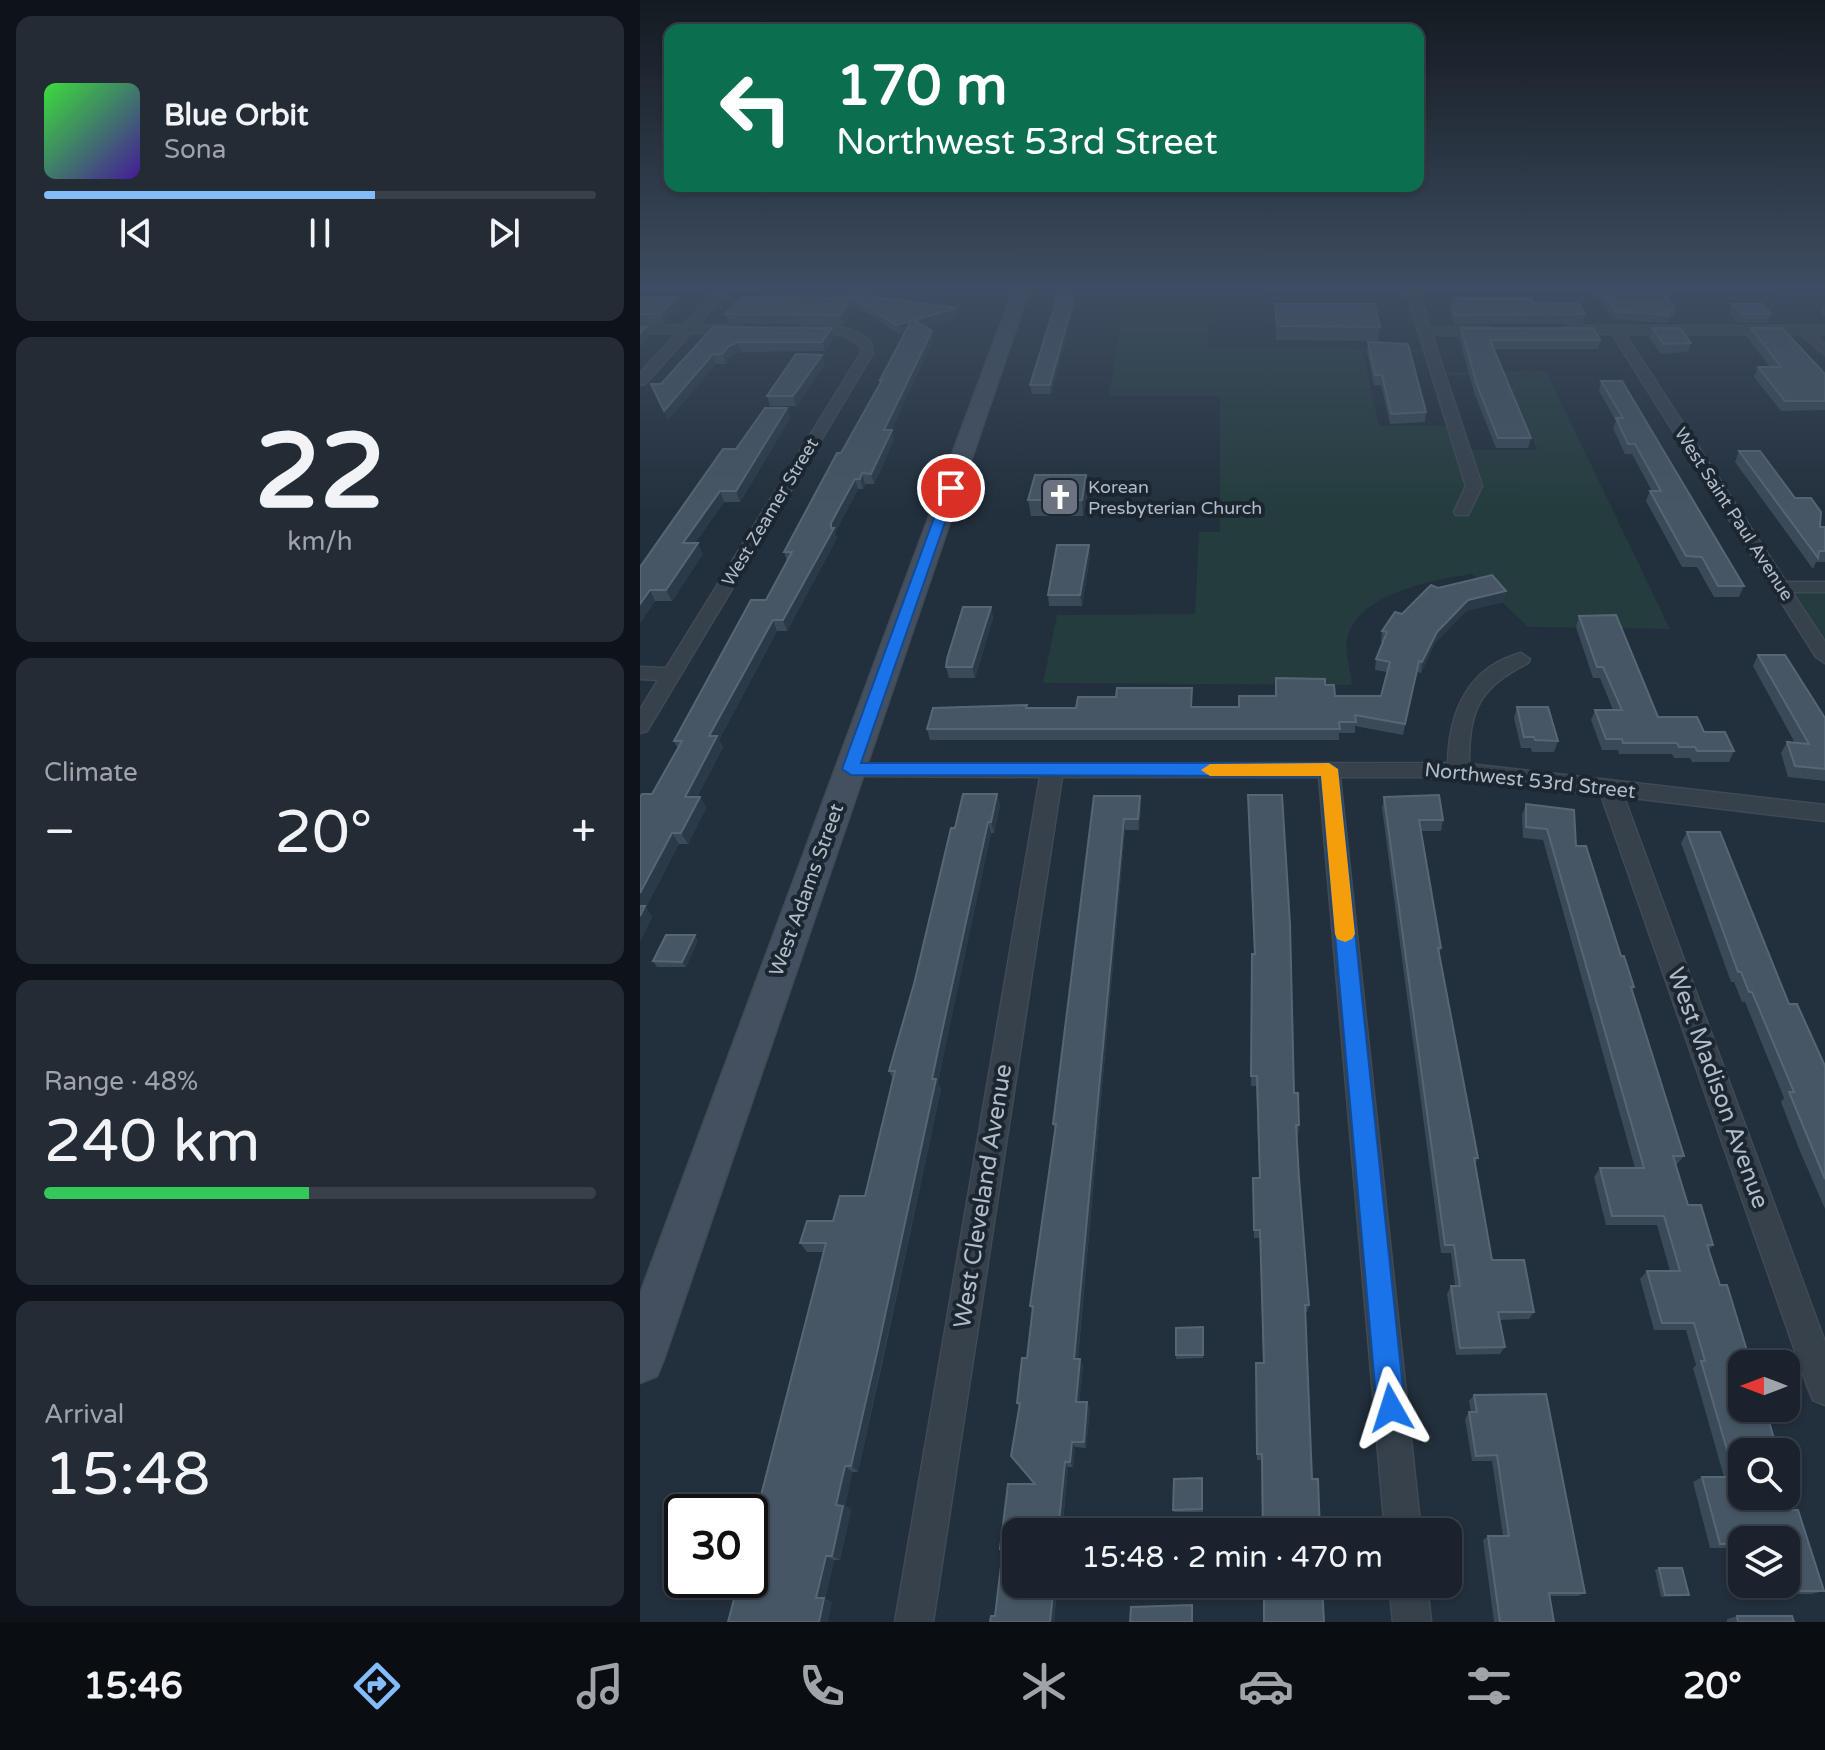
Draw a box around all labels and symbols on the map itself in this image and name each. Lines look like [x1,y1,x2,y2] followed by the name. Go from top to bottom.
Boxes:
[1670,423,1798,605] street label: West Saint Paul Avenue
[717,434,823,590] street label: West Zeamer Street
[917,454,985,522] pin
[1039,476,1081,518] church icon: Korean Presbyterian Church
[1088,476,1262,519] place label: Korean Presbyterian Church
[1423,758,1637,804] street label: Northwest 53rd Street
[765,800,849,980] street label: West Adams Street
[1661,964,1775,1212] street label: West Madison Avenue
[948,1062,1018,1330] street label: West Cleveland Avenue
[1728,1350,1800,1422] north arrow
[1349,1366,1433,1450] position arrow
[664,1494,768,1598] speed limit sign: 30

